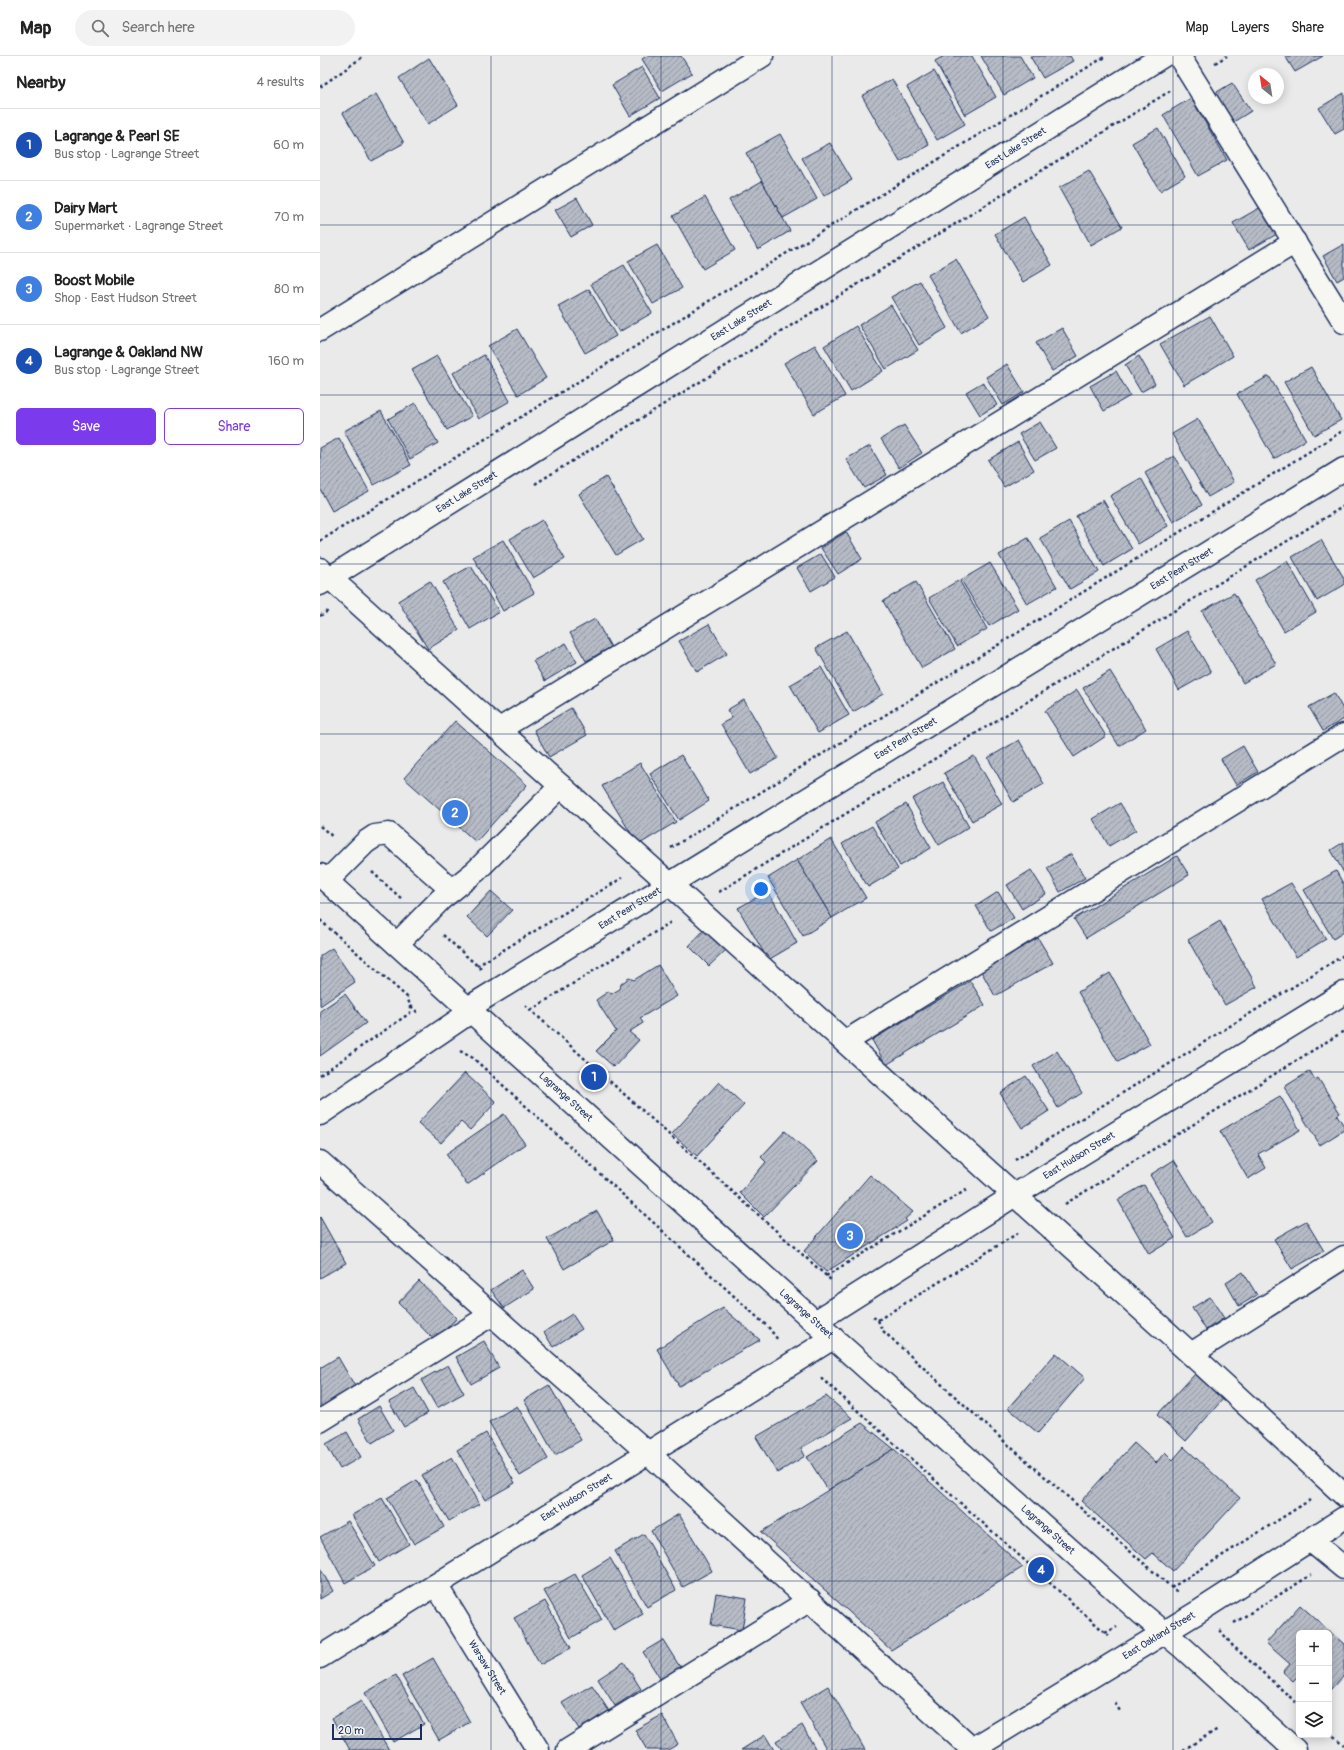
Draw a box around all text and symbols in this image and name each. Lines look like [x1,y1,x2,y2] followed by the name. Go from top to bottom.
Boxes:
[75,10,355,46] search box
[20,16,51,40] text: Map
[89,17,111,39] icon: search
[121,18,195,37] text: Search here
[1186,19,1209,36] text: Map
[1231,19,1269,36] text: Layers
[1291,19,1324,36] text: Share
[1248,68,1284,104] north arrow
[16,72,65,93] text: Nearby
[257,74,304,90] text: 4 results
[983,124,1049,172] street label: East Lake Street
[54,127,180,146] text: Lagrange & Pearl SE
[26,137,32,153] text: 1
[273,137,304,153] text: 60 m
[54,146,199,162] text: Bus stop · Lagrange Street
[54,199,117,218] text: Dairy Mart
[25,209,33,225] text: 2
[274,209,304,225] text: 70 m
[54,218,223,234] text: Supermarket · Lagrange Street
[54,271,134,290] text: Boost Mobile
[25,281,33,297] text: 3
[274,281,304,297] text: 80 m
[54,290,197,306] text: Shop · East Hudson Street
[709,296,775,344] street label: East Lake Street
[54,343,203,362] text: Lagrange & Oakland NW
[25,353,33,369] text: 4
[268,353,304,369] text: 160 m
[54,362,199,378] text: Bus stop · Lagrange Street
[16,408,156,445] button: Save
[164,408,304,445] button: Share
[434,468,500,516] street label: East Lake Street
[1148,545,1216,593] street label: East Pearl Street
[872,714,940,762] street label: East Pearl Street
[442,798,468,828] pin: 2
[751,879,771,899] your location
[596,884,664,932] street label: East Pearl Street
[581,1062,607,1092] pin: 1
[536,1070,596,1125] street label: Lagrange Street
[1041,1129,1118,1182] street label: East Hudson Street
[837,1221,863,1251] pin: 3
[777,1287,836,1342] street label: Lagrange Street
[539,1470,615,1524] street label: East Hudson Street
[1018,1503,1078,1558] street label: Lagrange Street
[1028,1555,1054,1585] pin: 4
[1121,1609,1198,1662] street label: East Oakland Street
[1296,1630,1332,1738] map controls
[1296,1630,1332,1666] button: +
[466,1638,509,1698] street label: Warsaw Street
[1296,1666,1332,1702] button: −
[1296,1702,1332,1738] button: layers
[332,1722,422,1741] scale bar
[338,1724,364,1737] text: 20 m

